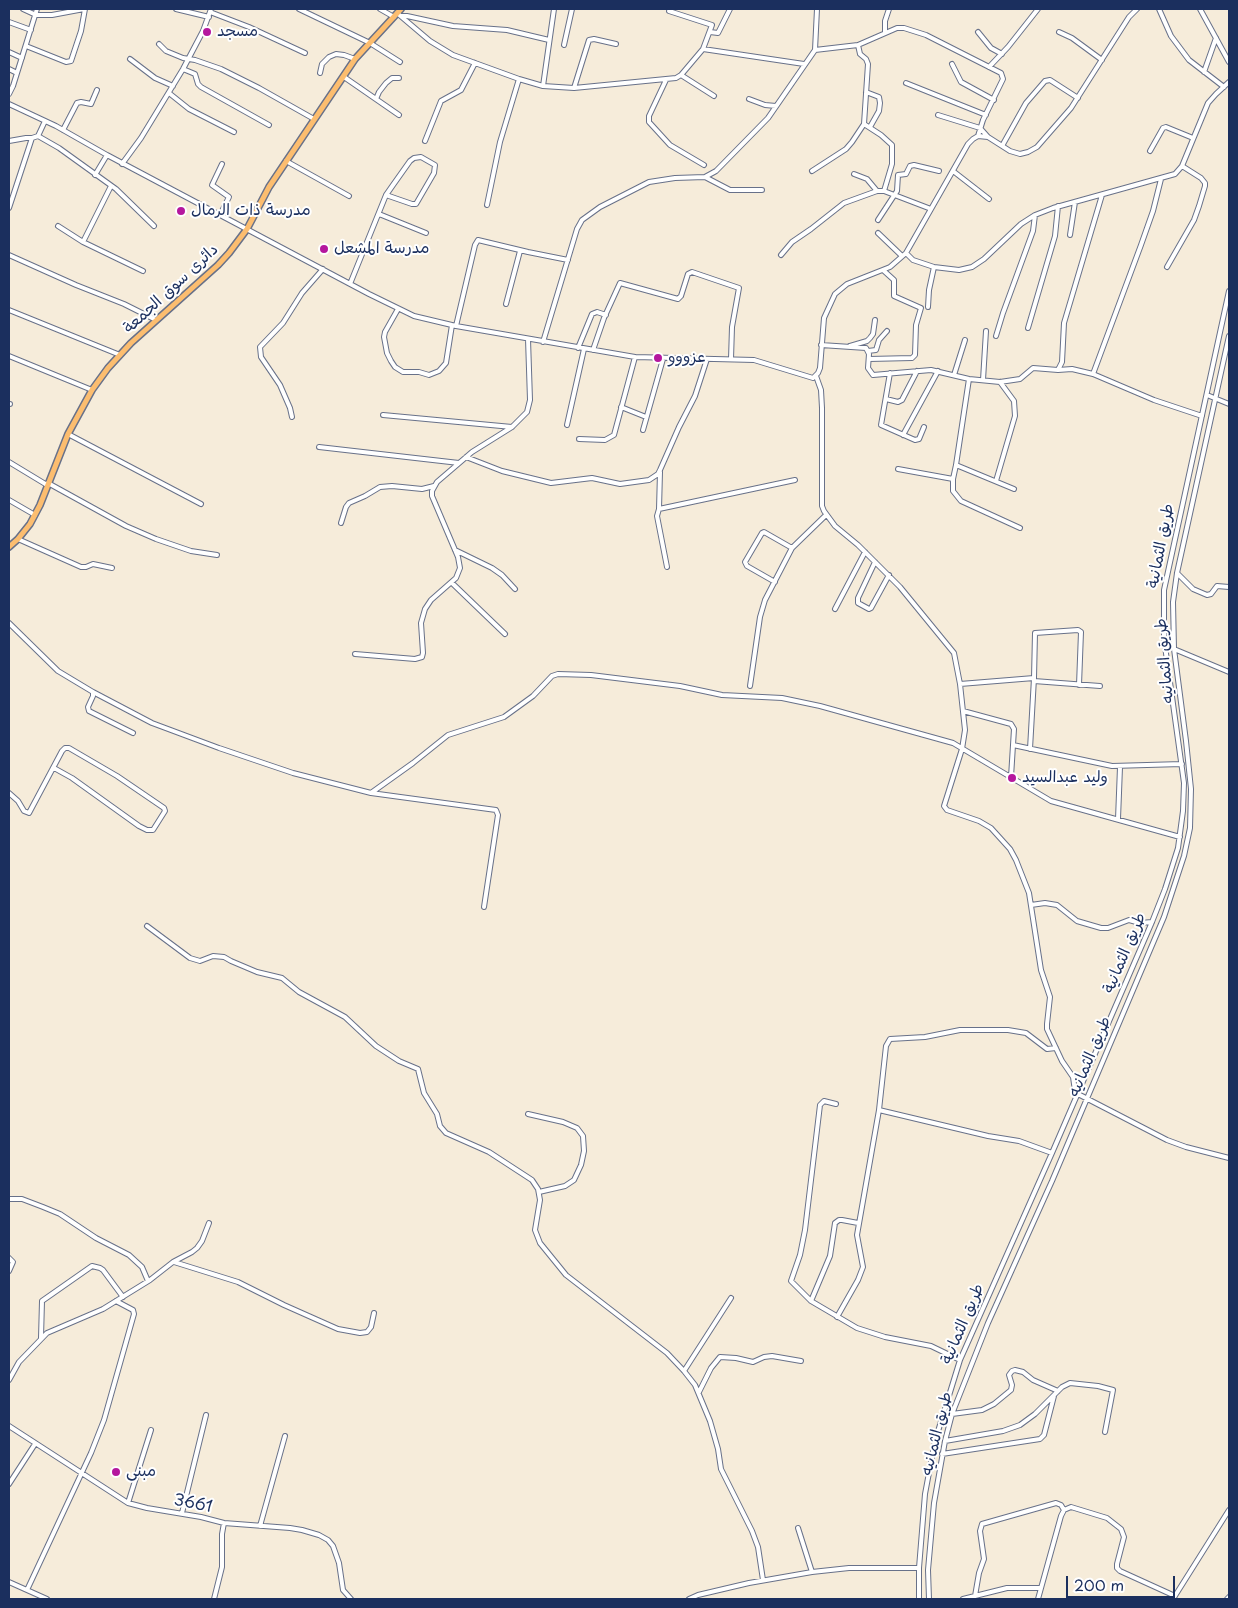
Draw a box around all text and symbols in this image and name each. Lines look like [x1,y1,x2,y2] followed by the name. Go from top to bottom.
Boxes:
[217,22,258,42] place label: مسجد
[201,26,213,38] marker: مسجد
[191,201,311,221] place label: مدرسة ذات الرمال
[175,205,187,217] marker: مدرسة ذات الرمال
[334,239,429,259] place label: مدرسة المشعل
[120,240,222,338] street label: دائرى سوق الجمعة
[318,243,330,255] marker: مدرسة المشعل
[668,348,706,368] place label: عزووو
[652,352,664,364] marker: عزووو
[1143,502,1179,590] street label: طريق الثمانية
[1152,617,1178,705] street label: طريق الثمانيه
[1022,768,1108,788] place label: وليد عبدالسيد
[1006,772,1018,784] marker: وليد عبدالسيد
[1099,910,1151,996] street label: طريق الثمانية
[1064,1014,1116,1100] street label: طريق الثمانيه
[937,1281,989,1367] street label: طريق الثمانية
[917,1390,957,1478] street label: طريق الثمانيه
[126,1462,156,1482] place label: مبنى
[110,1466,122,1478] marker: مبنى
[172,1491,214,1517] street label: 3661
[1068,1566,1177,1598] scale bar
[1074,1573,1124,1596] text: 200 m

